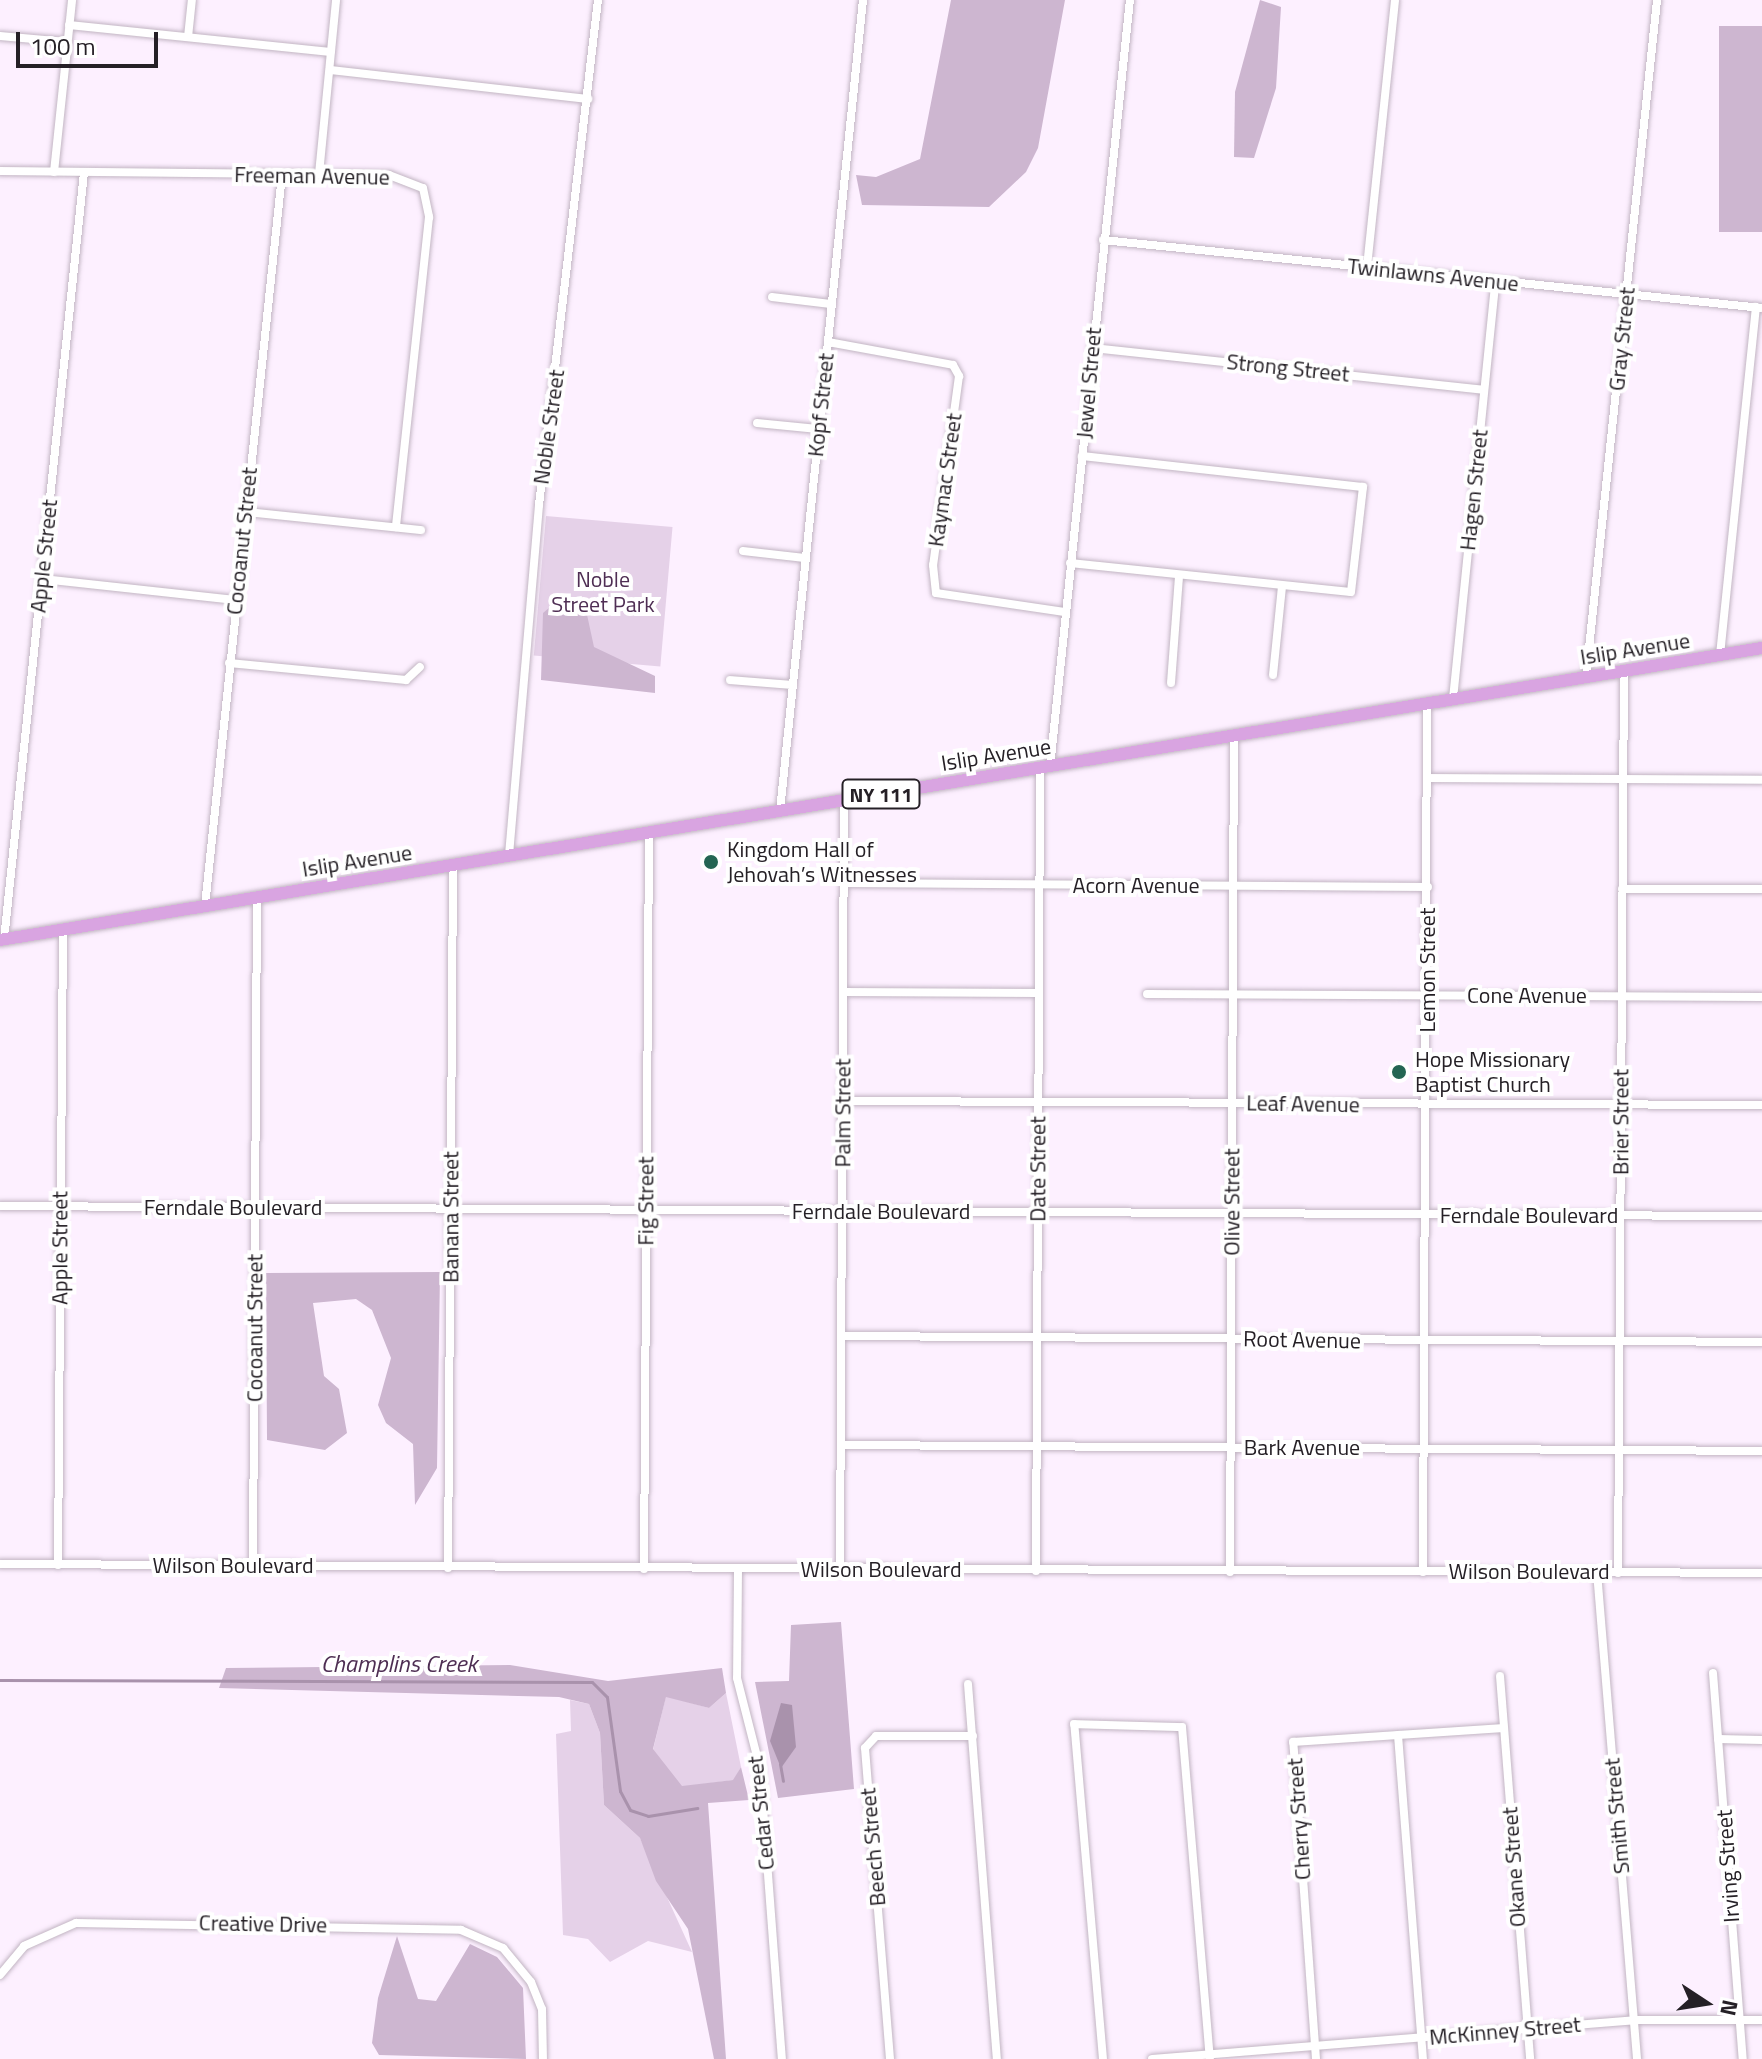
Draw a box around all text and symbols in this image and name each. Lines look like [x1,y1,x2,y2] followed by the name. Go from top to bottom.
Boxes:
[20,16,162,66] scale bar
[30,28,96,64] text: 100 m
[234,161,390,191] street label: Freeman Avenue
[1346,253,1520,297] street label: Twinlawns Avenue
[1603,286,1641,392] street label: Gray Street
[1071,326,1107,440] street label: Jewel Street
[1225,348,1351,388] street label: Strong Street
[802,352,840,458] street label: Kopf Street
[528,368,570,486] street label: Noble Street
[923,412,967,548] street label: Kaymac Street
[1455,428,1493,552] street label: Hagen Street
[221,466,263,616] street label: Cocoanut Street
[25,498,63,614] street label: Apple Street
[551,566,655,618] park label: Noble Street Park
[1578,627,1692,671] street label: Islip Avenue
[939,733,1053,777] street label: Islip Avenue
[841,778,921,810] road number: NY 111
[727,836,917,888] place label: Kingdom Hall of Jehovah’s Witnesses
[300,839,414,883] street label: Islip Avenue
[702,853,720,871] marker: Kingdom Hall of Jehovah’s Witnesses
[1072,873,1200,899] street label: Acorn Avenue
[1415,908,1441,1032] street label: Lemon Street
[1467,983,1587,1009] street label: Cone Avenue
[1415,1046,1570,1098] place label: Hope Missionary Baptist Church
[830,1059,856,1167] street label: Palm Street
[1390,1063,1408,1081] marker: Hope Missionary Baptist Church
[1608,1069,1634,1175] street label: Brier Street
[1246,1090,1360,1118] street label: Leaf Avenue
[1025,1116,1051,1222] street label: Date Street
[1219,1148,1245,1256] street label: Olive Street
[438,1151,464,1283] street label: Banana Street
[633,1156,659,1246] street label: Fig Street
[47,1191,73,1305] street label: Apple Street
[144,1195,322,1221] street label: Ferndale Boulevard
[792,1199,970,1225] street label: Ferndale Boulevard
[1440,1203,1618,1229] street label: Ferndale Boulevard
[242,1254,268,1402] street label: Cocoanut Street
[1243,1326,1361,1354] street label: Root Avenue
[1244,1435,1360,1461] street label: Bark Avenue
[152,1553,314,1579] street label: Wilson Boulevard
[800,1557,962,1583] street label: Wilson Boulevard
[1448,1559,1610,1585] street label: Wilson Boulevard
[321,1650,477,1678] water label: Champlins Creek
[742,1755,780,1871] street label: Cedar Street
[1282,1757,1316,1881] street label: Cherry Street
[1599,1757,1635,1875] street label: Smith Street
[855,1787,891,1907] street label: Beech Street
[1497,1806,1531,1928] street label: Okane Street
[1711,1809,1745,1923] street label: Irving Street
[199,1910,327,1938] street label: Creative Drive
[1666,1963,1746,2043] north arrow
[1711,1997,1748,2019] text: N
[1428,2011,1582,2051] street label: McKinney Street

